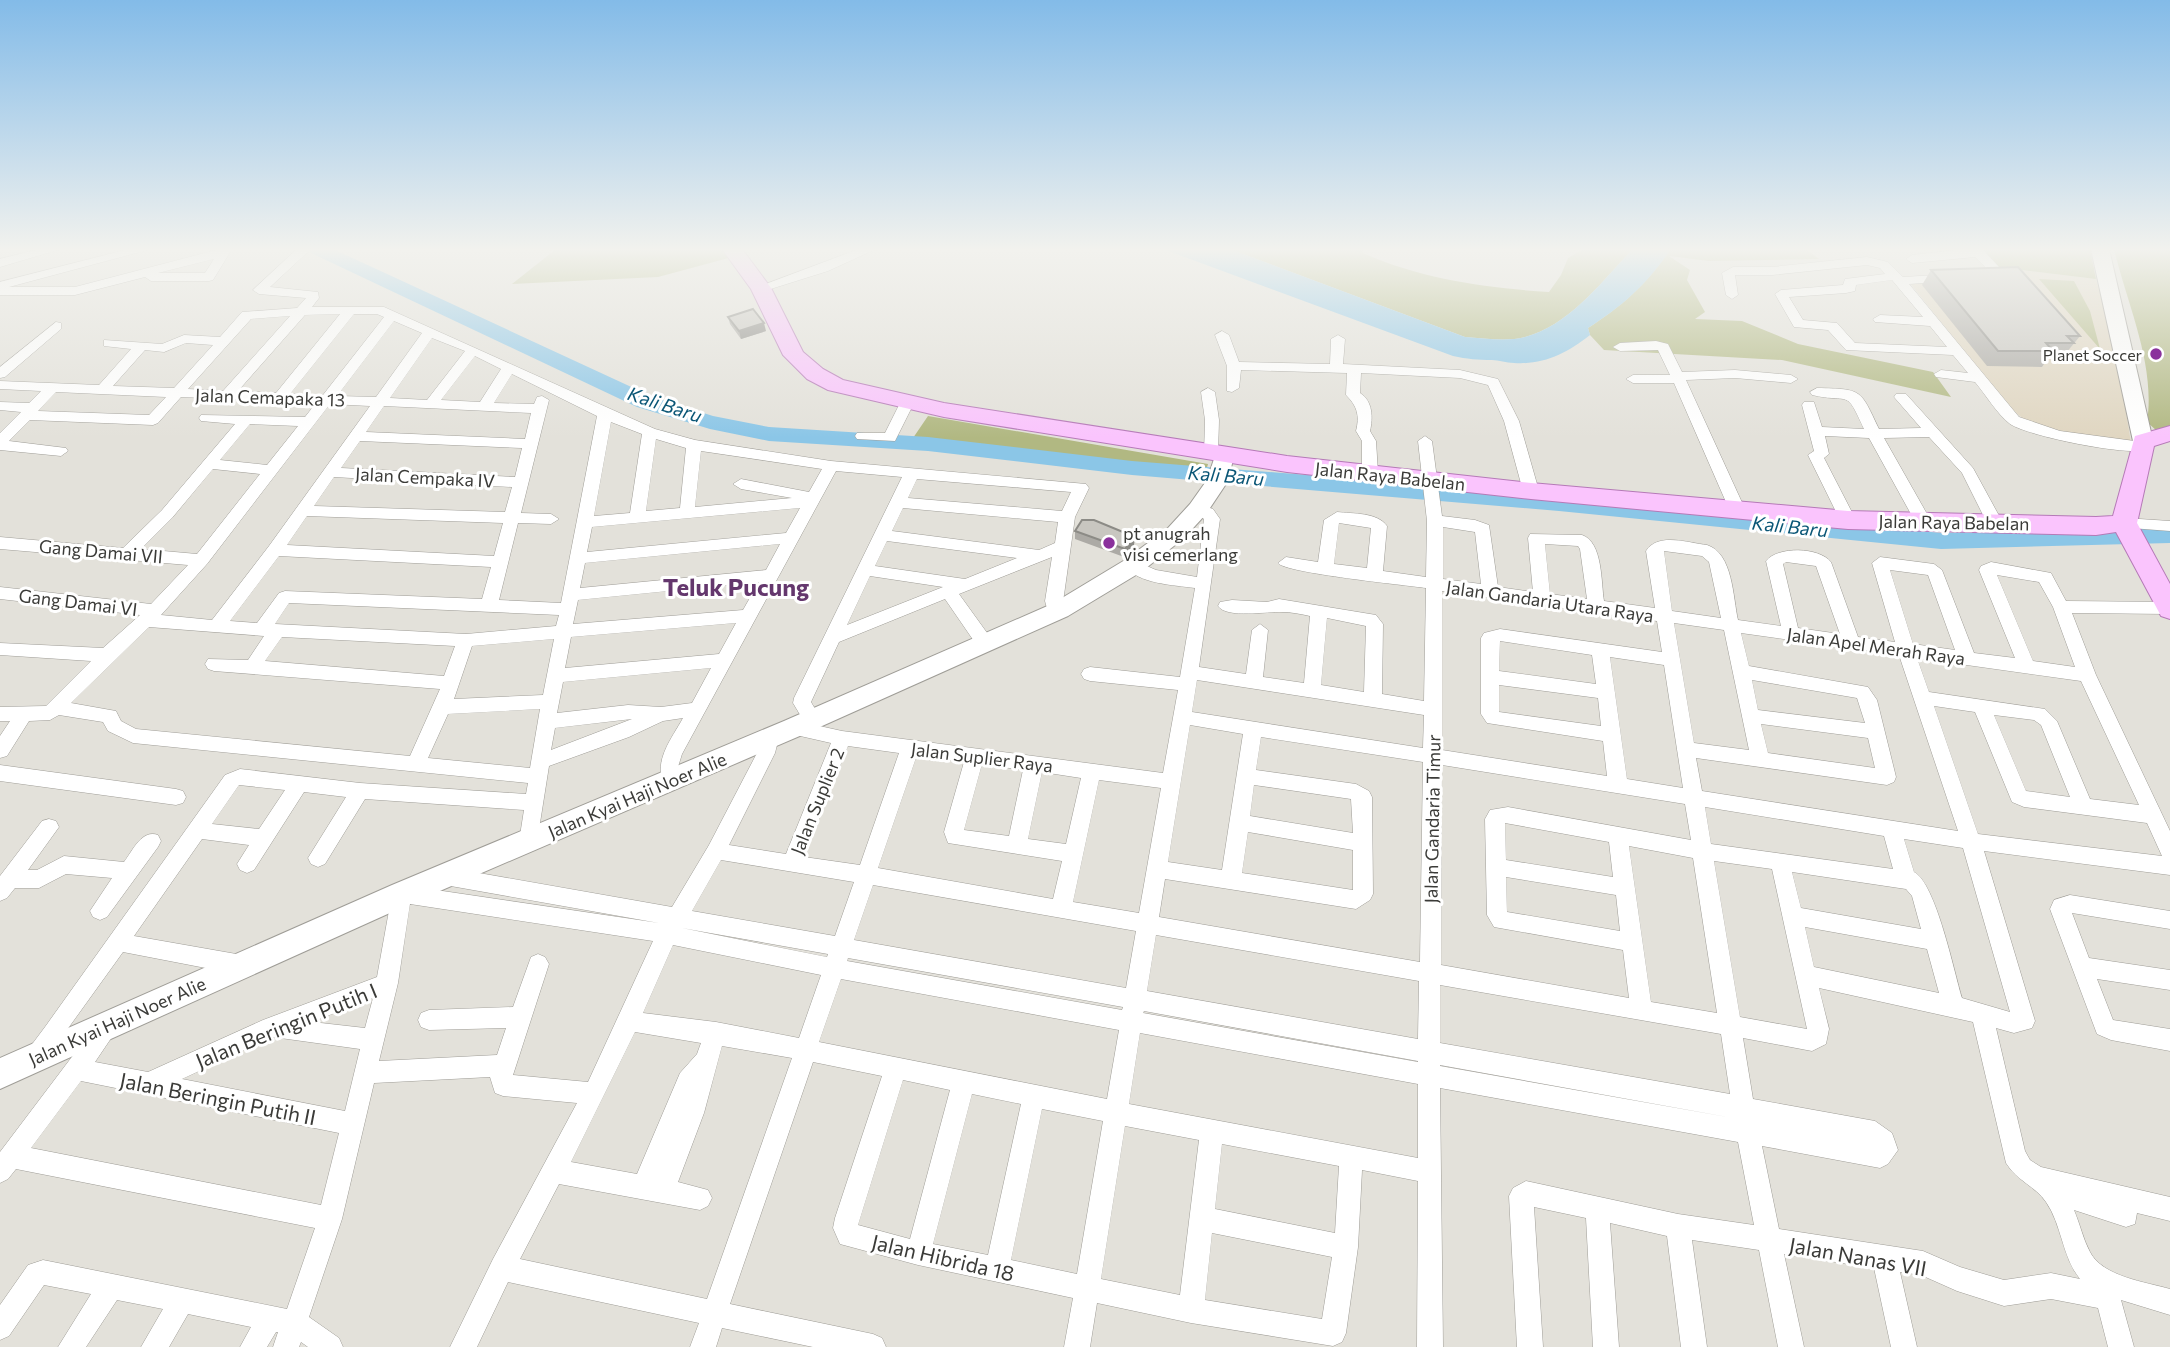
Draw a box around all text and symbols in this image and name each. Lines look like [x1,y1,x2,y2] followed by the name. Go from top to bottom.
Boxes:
[2043,345,2143,364] place label: Planet Soccer
[2148,346,2164,362] marker: Planet Soccer
[625,381,705,427] water label: Kali Baru
[195,383,345,411] street label: Jalan Cemapaka 13
[1314,457,1466,495] street label: Jalan Raya Babelan
[1187,460,1265,490] water label: Kali Baru
[355,462,495,492] street label: Jalan Cempaka IV
[1878,510,2030,534] street label: Jalan Raya Babelan
[1751,511,1830,541] water label: Kali Baru
[1123,522,1238,565] place label: pt anugrah visi cemerlang
[38,535,164,567] street label: Gang Damai VII
[1101,535,1117,551] marker: pt anugrah visi cemerlang
[663,572,809,601] district label: Teluk Pucung
[1445,576,1655,626] street label: Jalan Gandaria Utara Raya
[17,584,139,620] street label: Gang Damai VI
[1786,623,1966,669] street label: Jalan Apel Merah Raya
[1420,734,1444,904] street label: Jalan Gandaria Timur
[910,737,1054,777] street label: Jalan Suplier Raya
[786,744,848,857] street label: Jalan Suplier 2
[544,747,730,843] street label: Jalan Kyai Haji Noer Alie
[25,972,209,1070] street label: Jalan Kyai Haji Noer Alie
[192,977,380,1073] street label: Jalan Beringin Putih I
[118,1067,318,1129] street label: Jalan Beringin Putih II
[869,1228,1017,1286] street label: Jalan Hibrida 18
[1787,1232,1929,1280] street label: Jalan Nanas VII

